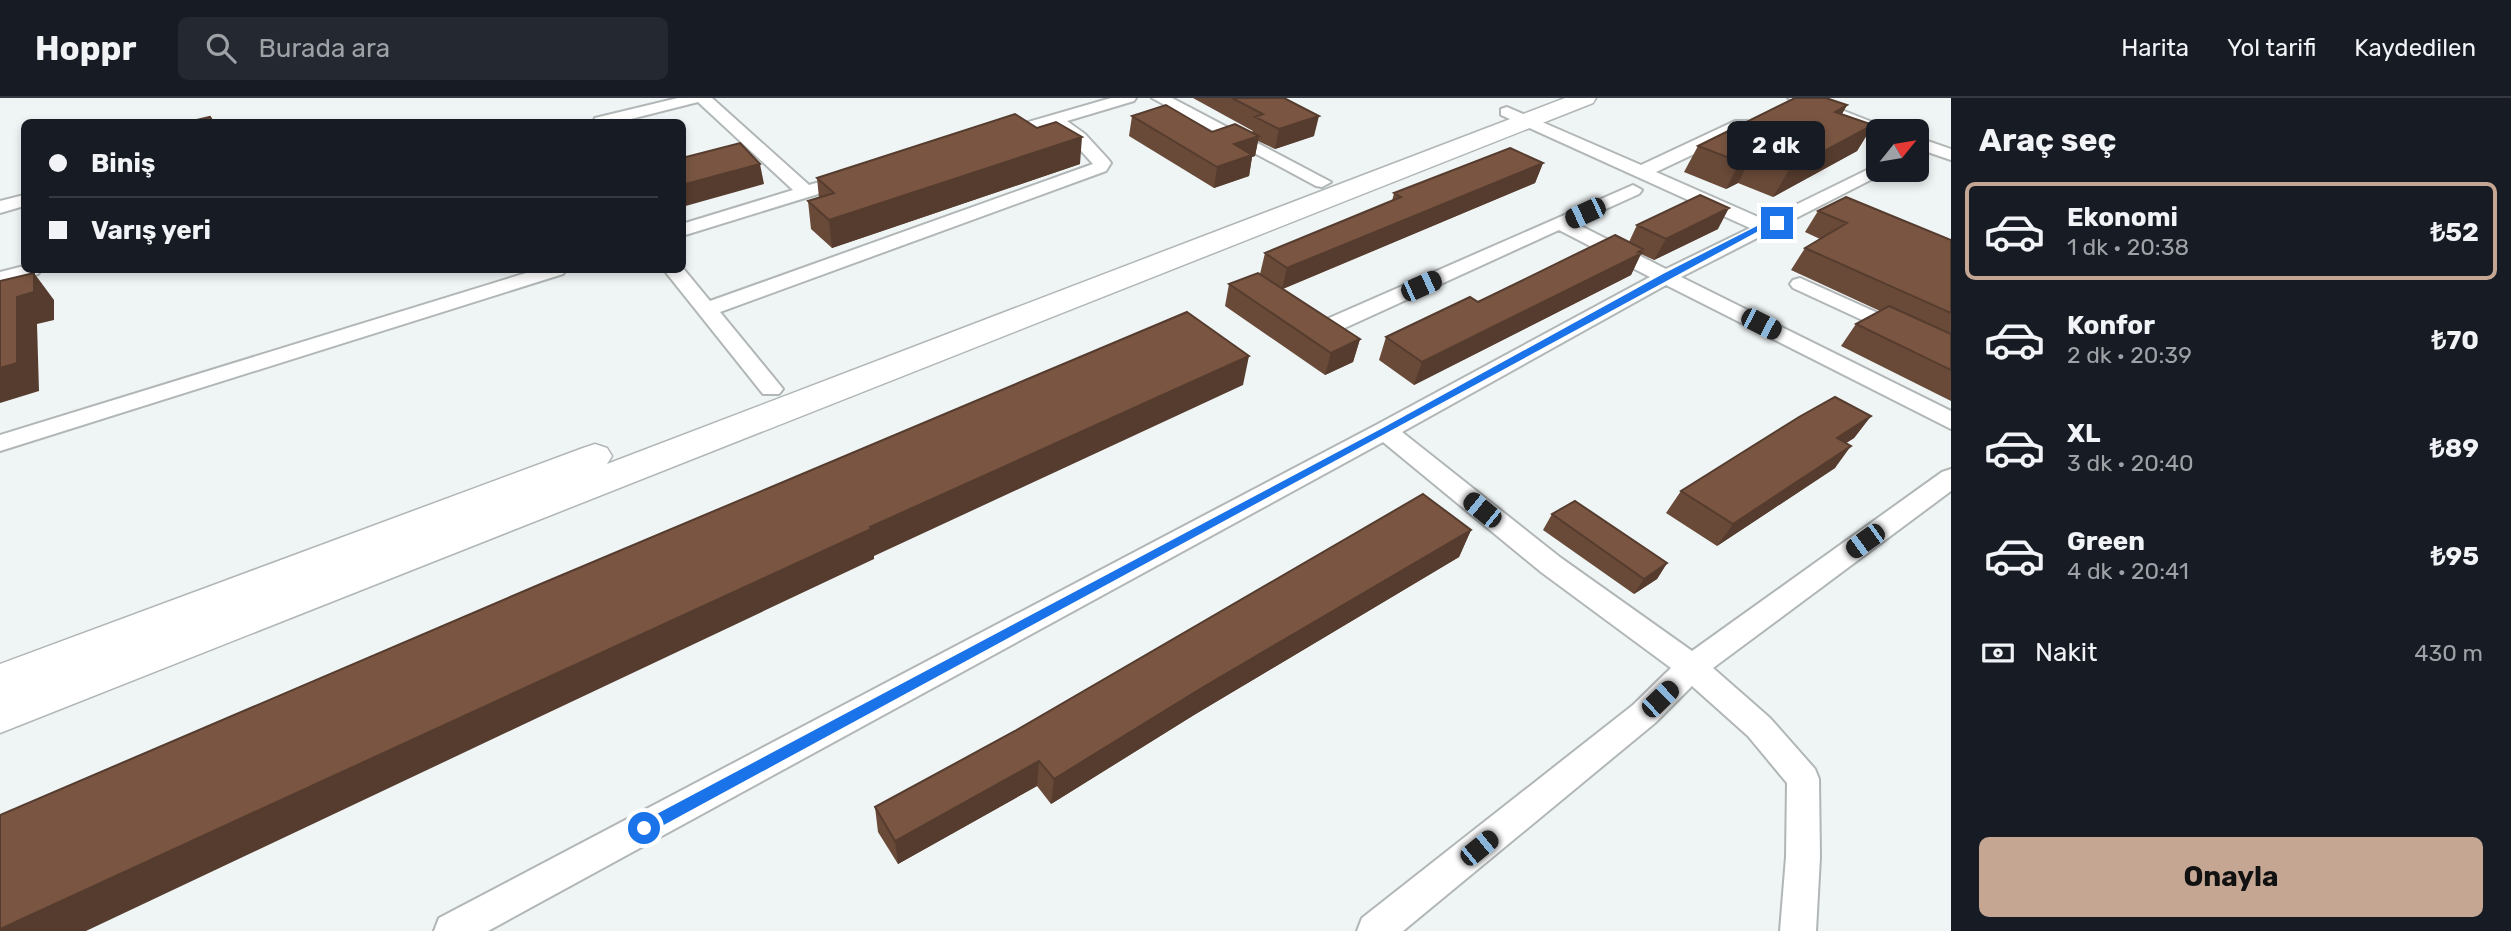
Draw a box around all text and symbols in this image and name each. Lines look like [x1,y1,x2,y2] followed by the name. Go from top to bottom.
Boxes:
[178,17,668,80] search box
[35,29,136,68] text: Hoppr
[202,29,240,67] icon: search
[258,33,390,64] text: Burada ara
[2121,34,2189,62] text: Harita
[2227,34,2316,62] text: Yol tarifi
[2354,34,2476,62] text: Kaydedilen
[1866,119,1928,182] north arrow
[1866,119,1929,182] map controls
[1979,121,2116,159] text: Araç seç
[1728,122,1826,170] callout: 2 dk
[1752,131,1800,159] text: 2 dk
[91,148,155,179] text: Biniş
[1562,195,1609,231] car
[1983,200,2046,263] icon: car
[2067,202,2178,233] text: Ekonomi
[1761,207,1793,239] route end
[91,215,211,246] text: Varış yeri
[2430,217,2479,248] text: ₺52
[2067,233,2189,261] text: 1 dk · 20:38
[1398,268,1445,304] car
[1738,305,1785,343] car
[1983,308,2046,371] icon: car
[2067,310,2155,341] text: Konfor
[2432,325,2479,356] text: ₺70
[2067,341,2192,369] text: 2 dk · 20:39
[1983,416,2046,479] icon: car
[2067,418,2100,449] text: XL
[2430,433,2479,464] text: ₺89
[2067,449,2194,477] text: 3 dk · 20:40
[1460,489,1505,531] car
[1842,520,1889,562] car
[1983,524,2046,587] icon: car
[2067,526,2145,557] text: Green
[2431,541,2479,572] text: ₺95
[2067,557,2189,585] text: 4 dk · 20:41
[1979,634,2017,672] icon: cash
[2035,637,2097,668] text: Nakit
[2414,639,2483,667] text: 430 m
[1638,677,1683,721] car
[628,812,660,844] route start
[1457,827,1502,869] car
[1979,837,2483,917] button: Onayla

